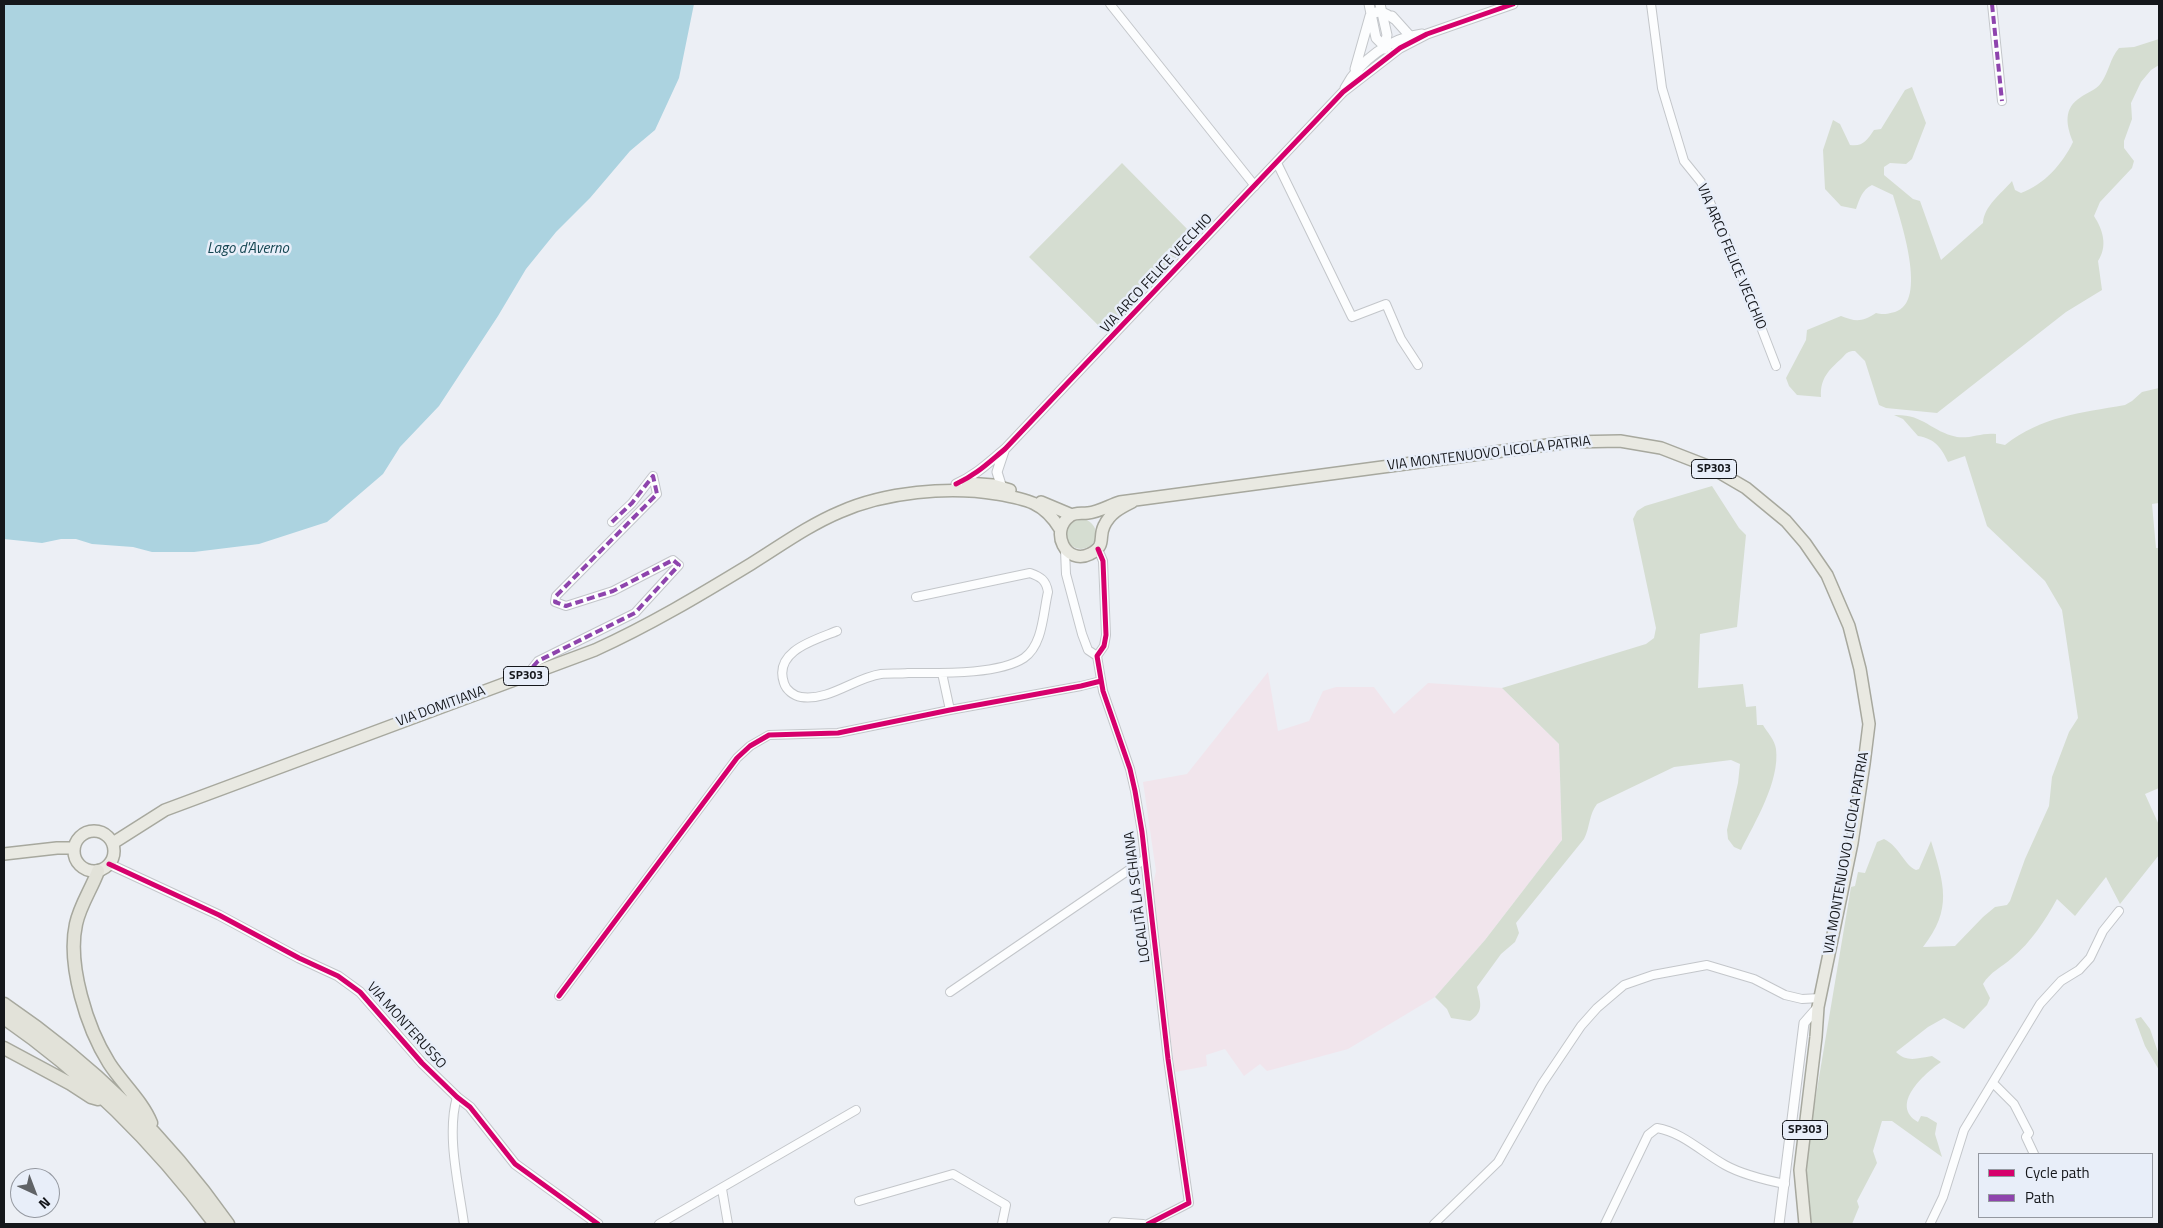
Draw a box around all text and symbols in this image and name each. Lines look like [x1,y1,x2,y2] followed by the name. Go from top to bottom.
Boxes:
[1693,182,1769,332] street label: VIA ARCO FELICE VECCHIO
[1097,211,1217,337] street label: VIA ARCO FELICE VECCHIO
[207,240,289,258] water label: Lago d'Averno
[1386,433,1592,475] street label: VIA MONTENUOVO LICOLA PATRIA
[1692,459,1736,478] road number: SP303
[504,666,548,686] road number: SP303
[394,683,488,731] street label: VIA DOMITIANA
[1821,751,1873,955] street label: VIA MONTENUOVO LICOLA PATRIA
[1122,830,1154,964] street label: LOCALITÀ LA SCHIANA
[363,979,449,1073] street label: VIA MONTERUSSO
[1782,1120,1828,1140] road number: SP303
[1978,1153,2153,1218] legend
[2025,1161,2090,1184] text: Cycle path
[10,1168,60,1218] north arrow
[2025,1186,2055,1209] text: Path
[34,1193,56,1215] text: N

